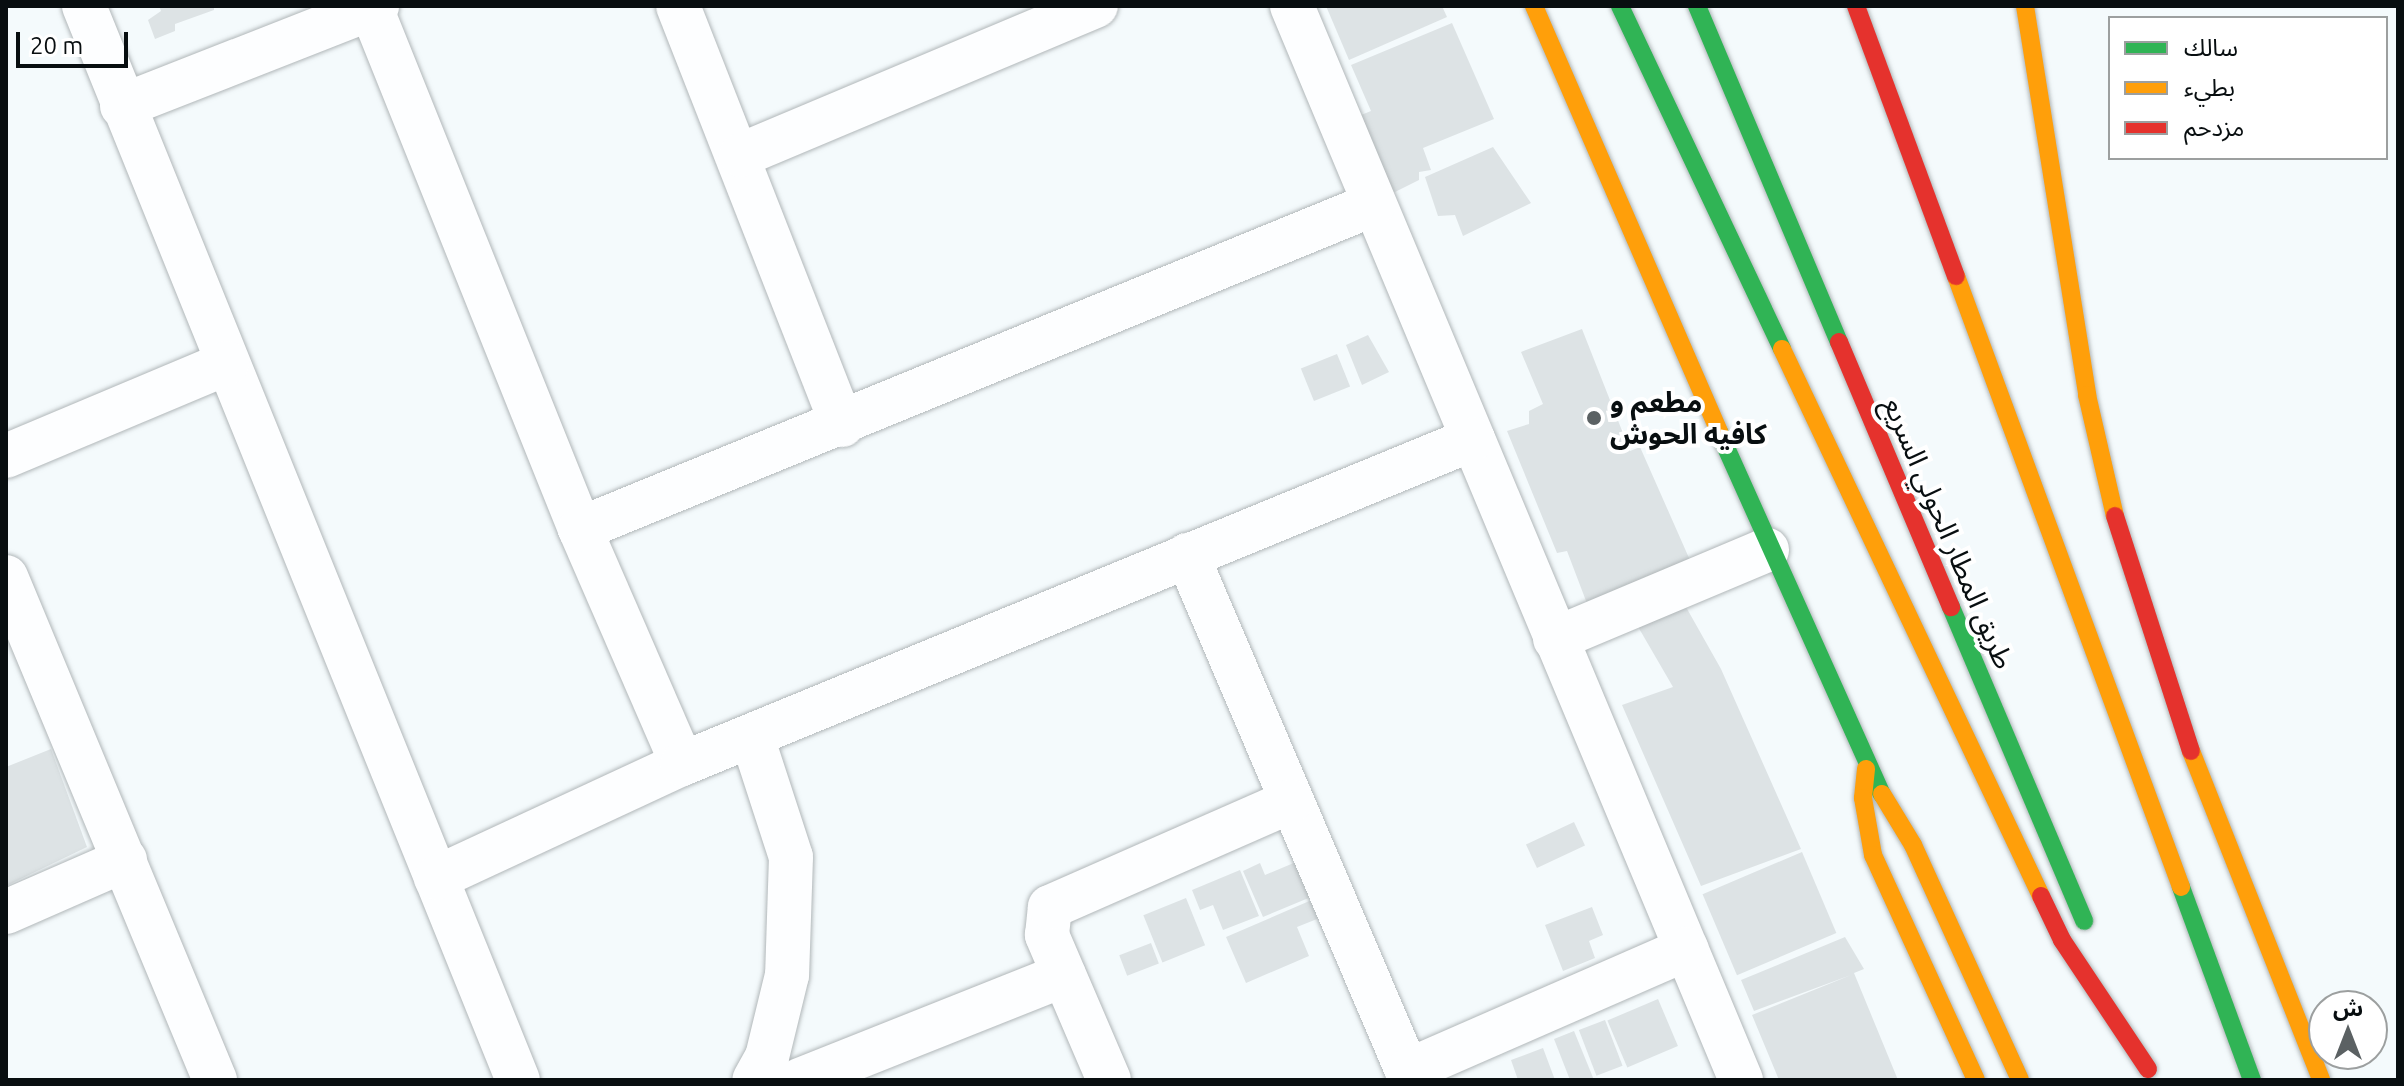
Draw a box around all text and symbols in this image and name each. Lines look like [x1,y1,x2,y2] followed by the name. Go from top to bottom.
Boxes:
[20,16,132,66] scale bar
[2108,16,2388,160] legend
[30,32,83,59] text: 20 m
[2184,34,2238,61] text: سالك
[2184,74,2235,101] text: بطيء
[2184,114,2244,141] text: مزدحم
[1610,385,1767,451] place label: مطعم و كافيه الحوش
[1876,392,2022,674] street label: طريق المطار الحولي السريع
[1585,409,1603,427] marker: مطعم و كافيه الحوش
[2308,990,2388,1070] north arrow
[2333,995,2363,1020] text: ش

